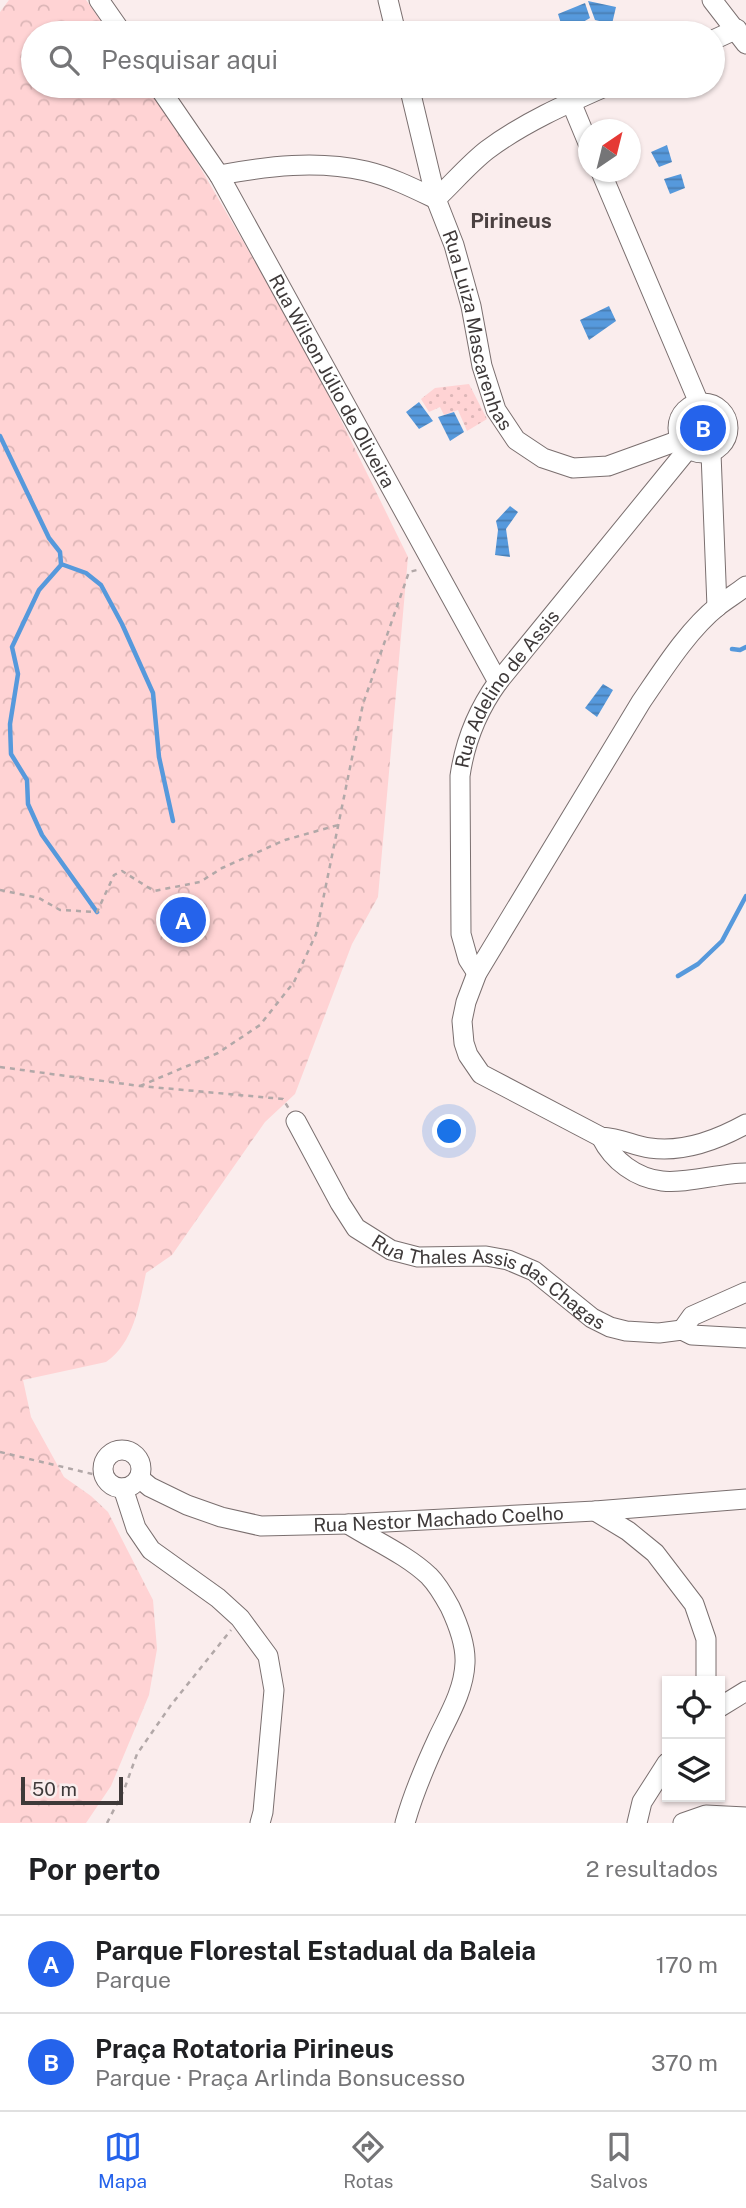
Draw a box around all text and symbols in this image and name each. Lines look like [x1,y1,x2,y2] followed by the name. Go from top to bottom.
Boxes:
[21,21,725,98] search box
[45,41,83,79] icon: search
[101,44,278,75] text: Pesquisar aqui
[578,119,641,182] north arrow
[470,208,552,233] district label: Pirineus
[438,227,517,434] street label: Rua Luiza Mascarenhas
[265,270,400,491] street label: Rua Wilson Júlio de Oliveira
[680,402,726,454] pin: B
[450,605,563,770] street label: Rua Adelino de Assis
[160,894,206,946] pin: A
[432,1114,466,1148] your location
[368,1230,609,1334] street label: Rua Thales Assis das Chagas
[313,1502,564,1536] street label: Rua Nestor Machado Coelho
[662,1676,725,1802] map controls
[662,1676,725,1739] button: locate
[662,1739,725,1802] button: layers
[21,1774,122,1806] scale bar
[32,1778,77,1800] text: 50 m
[28,1851,160,1887] text: Por perto
[586,1855,718,1882] text: 2 resultados
[95,1935,536,1966] text: Parque Florestal Estadual da Baleia
[43,1951,59,1978] text: A
[656,1951,718,1978] text: 170 m
[95,1966,171,1993] text: Parque
[95,2033,394,2064] text: Praça Rotatoria Pirineus
[43,2049,59,2076] text: B
[651,2049,718,2076] text: 370 m
[95,2064,465,2091] text: Parque · Praça Arlinda Bonsucesso
[98,2128,147,2192] tab: Mapa
[343,2128,393,2192] tab: Rotas
[590,2128,648,2192] tab: Salvos

